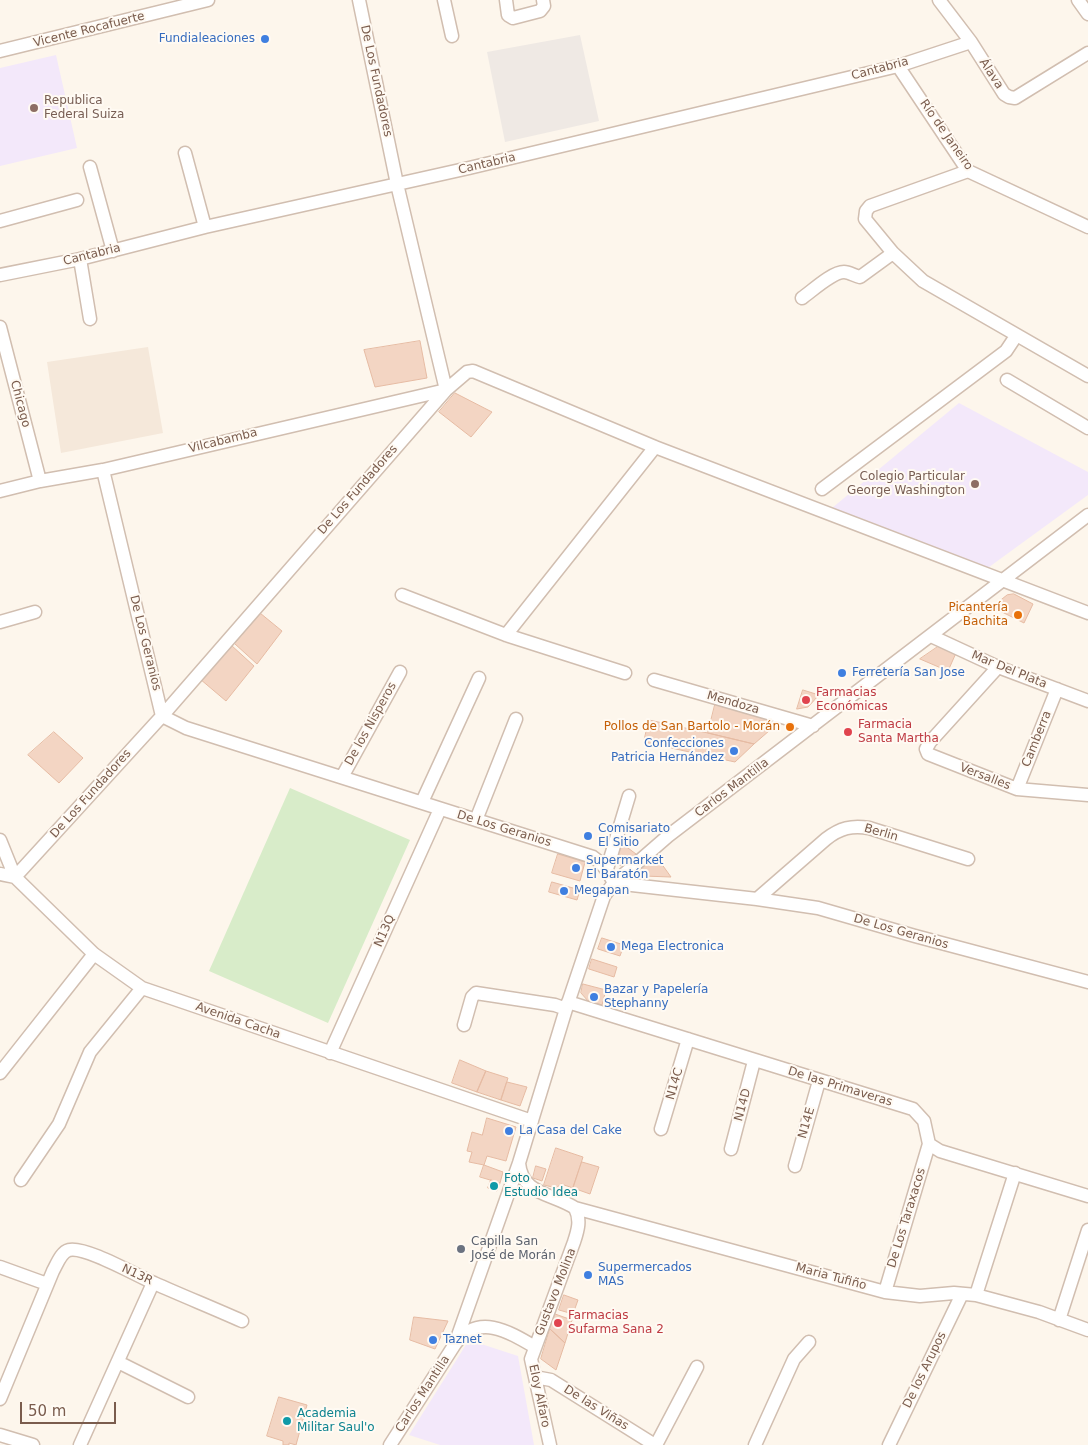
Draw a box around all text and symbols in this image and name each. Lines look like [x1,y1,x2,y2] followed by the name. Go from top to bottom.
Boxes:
[32,9,146,51] street label: Vicente Rocafuerte
[357,24,395,138] street label: De Los Fundadores
[159,32,255,46] place label: Fundialeaciones
[259,33,271,45] marker: Fundialeaciones
[850,54,910,84] street label: Cantabria
[976,56,1006,92] street label: Álava
[44,94,124,122] place label: Republica Federal Suiza
[916,97,976,173] street label: Río de Janeiro
[28,102,40,114] marker: Republica Federal Suiza
[457,150,517,178] street label: Cantabria
[62,241,122,269] street label: Cantabria
[7,379,33,429] street label: Chicago
[187,426,259,456] street label: Vilcabamba
[315,442,401,538] street label: De Los Fundadores
[847,470,965,498] place label: Colegio Particular George Washington
[969,478,981,490] marker: Colegio Particular George Washington
[126,594,164,692] street label: De Los Geranios
[948,601,1008,629] place label: Picantería Bachita
[1012,609,1024,621] marker: Picantería Bachita
[969,648,1049,692] street label: Mar Del Plata
[852,666,965,680] place label: Ferretería San Jose
[836,667,848,679] marker: Ferretería San Jose
[342,680,400,768] street label: De los Nisperos
[816,686,888,714] place label: Farmacias Económicas
[705,689,761,717] street label: Mendoza
[800,694,812,706] marker: Farmacias Económicas
[1019,709,1055,769] street label: Camberra
[858,718,939,746] place label: Farmacia Santa Martha
[604,720,780,734] place label: Pollos de San Bartolo - Morán
[784,721,796,733] marker: Pollos de San Bartolo - Morán
[842,726,854,738] marker: Farmacia Santa Martha
[611,737,724,765] place label: Confecciones Patricia Hernández
[728,745,740,757] marker: Confecciones Patricia Hernández
[48,747,134,841] street label: De Los Fundadores
[692,756,772,820] street label: Carlos Mantilla
[957,761,1013,793] street label: Versalles
[455,808,553,850] street label: De Los Geranios
[862,821,900,845] street label: Berlin
[598,822,670,850] place label: Comisariato El Sitio
[582,830,594,842] marker: Comisariato El Sitio
[586,854,664,882] place label: Supermarket El Baratón
[570,862,582,874] marker: Supermarket El Baratón
[574,884,629,898] place label: Megapan
[558,885,570,897] marker: Megapan
[852,912,950,952] street label: De Los Geranios
[372,913,398,949] street label: N13Q
[621,940,724,954] place label: Mega Electronica
[605,941,617,953] marker: Mega Electronica
[604,983,708,1011] place label: Bazar y Papelería Stephanny
[588,991,600,1003] marker: Bazar y Papelería Stephanny
[194,1000,282,1042] street label: Avenida Cacha
[786,1064,894,1110] street label: De las Primaveras
[664,1066,686,1102] street label: N14C
[732,1087,754,1123] street label: N14D
[796,1106,818,1140] street label: N14E
[519,1124,622,1138] place label: La Casa del Cake
[503,1125,515,1137] marker: La Casa del Cake
[885,1166,929,1270] street label: De Los Taraxacos
[504,1172,578,1200] place label: Foto Estudio Idea
[488,1180,500,1192] marker: Foto Estudio Idea
[471,1235,556,1263] place label: Capilla San José de Morán
[455,1243,467,1255] marker: Capilla San José de Morán
[533,1246,579,1338] street label: Gustavo Molina
[598,1261,692,1289] place label: Supermercados MAS
[794,1261,868,1293] street label: Maria Tufiño
[119,1262,155,1288] street label: N13R
[582,1269,594,1281] marker: Supermercados MAS
[568,1309,664,1337] place label: Farmacias Sufarma Sana 2
[552,1317,564,1329] marker: Farmacias Sufarma Sana 2
[900,1329,950,1411] street label: De los Arupos
[443,1333,482,1347] place label: Taznet
[427,1334,439,1346] marker: Taznet
[393,1353,453,1435] street label: Carlos Mantilla
[525,1363,553,1429] street label: Eloy Alfaro
[561,1382,631,1434] street label: De las Viñas
[22,1392,119,1424] scale bar
[28,1402,66,1420] text: 50 m
[297,1407,375,1435] place label: Academia Militar Saul'o
[281,1415,293,1427] marker: Academia Militar Saul'o

